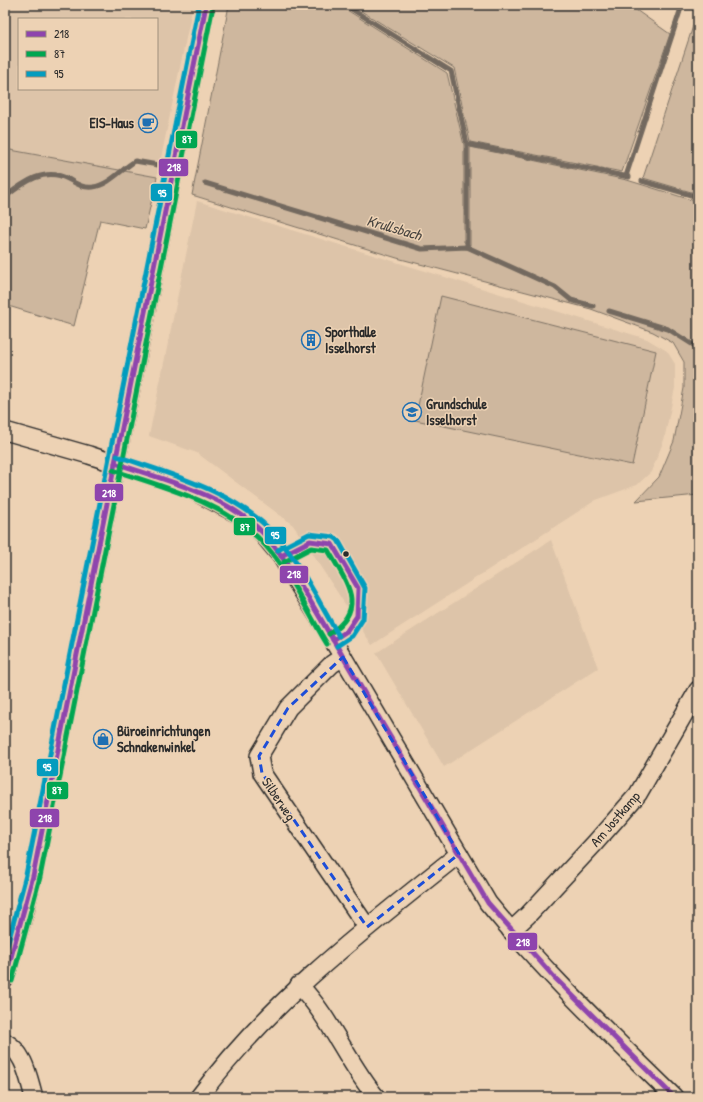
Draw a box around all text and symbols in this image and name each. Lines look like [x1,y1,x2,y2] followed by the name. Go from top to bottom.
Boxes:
[18,18,158,90] legend
[54,25,69,42] text: 218
[54,45,65,62] text: 87
[54,65,63,82] text: 95
[137,112,159,134] cafe icon: EIS-Haus
[89,113,135,132] place label: EIS-Haus
[175,130,198,149] line badge: 87
[182,132,193,146] text: 87
[158,158,189,177] line badge: 218
[167,160,181,174] text: 218
[150,183,173,202] line badge: 95
[158,186,167,200] text: 95
[364,210,426,246] water label: Krullsbach
[325,322,377,357] place label: Sporthalle Isselhorst
[300,329,322,351] building icon: Sporthalle Isselhorst
[426,394,488,429] place label: Grundschule Isselhorst
[401,401,423,423] school or university icon: Grundschule Isselhorst
[94,483,124,502] line badge: 218
[102,486,116,500] text: 218
[233,517,256,536] line badge: 87
[240,520,251,534] text: 87
[264,526,287,545] line badge: 95
[271,528,280,542] text: 95
[341,549,351,559] unlabelled marker
[279,565,309,584] line badge: 218
[287,567,301,581] text: 218
[117,721,210,756] place label: Büroeinrichtungen Schnakenwinkel
[92,728,114,750] shop icon: Büroeinrichtungen Schnakenwinkel
[36,758,59,777] line badge: 95
[43,760,52,774] text: 95
[257,773,301,825] street label: Silberweg
[46,781,69,800] line badge: 87
[52,783,63,797] text: 87
[585,787,645,851] street label: Am Jostkamp
[29,808,60,828] line badge: 218
[38,811,52,825] text: 218
[507,932,538,951] line badge: 218
[516,935,530,949] text: 218

